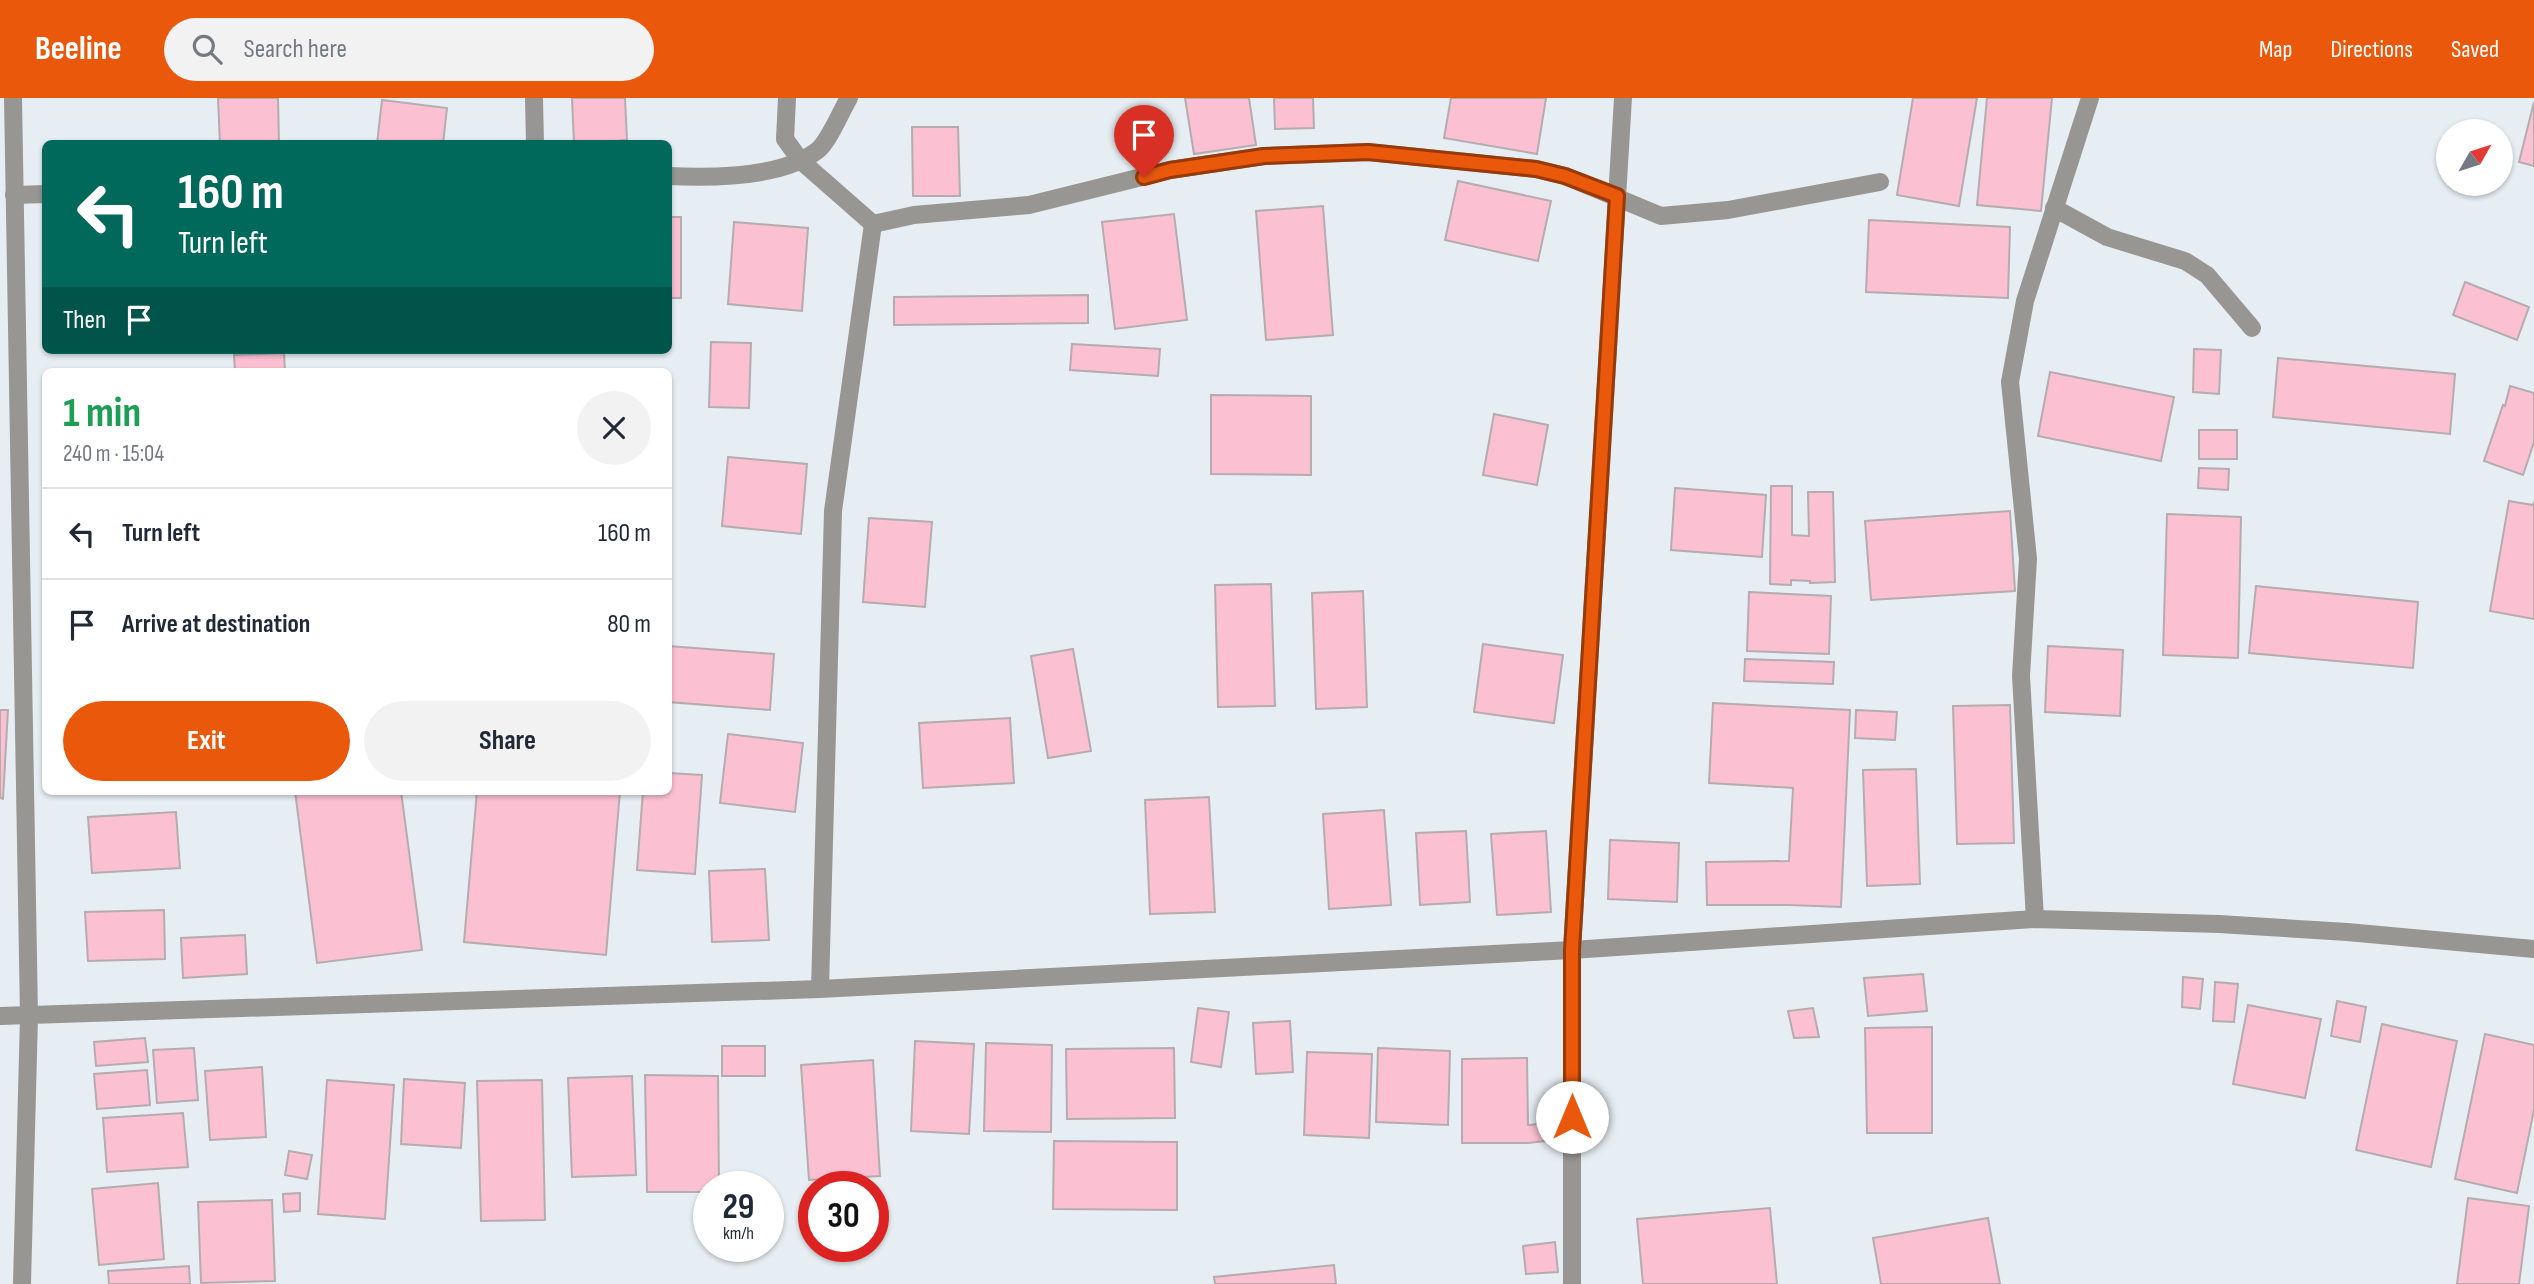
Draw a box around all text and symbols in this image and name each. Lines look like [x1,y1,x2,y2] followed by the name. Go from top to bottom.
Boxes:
[164,18,654,81] search box
[35,29,122,69] text: Beeline
[188,30,226,68] icon: search
[244,34,347,65] text: Search here
[2259,35,2292,64] text: Map
[2330,35,2413,64] text: Directions
[2451,35,2499,64] text: Saved
[1114,105,1174,177] pin
[1125,116,1163,154] icon: arrive
[2436,119,2513,196] north arrow
[2436,119,2513,196] map controls
[178,164,284,223] text: 160 m
[63,168,154,259] icon: left
[178,224,268,263] text: Turn left
[120,301,158,339] icon: arrive
[63,305,106,336] text: Then
[63,388,141,439] text: 1 min
[577,391,651,465] button: close
[63,440,164,468] text: 240 m · 15:04
[63,515,101,553] icon: left
[122,518,200,549] text: Turn left
[598,518,651,549] text: 160 m
[63,606,101,644] icon: arrive
[122,609,310,640] text: Arrive at destination
[607,609,651,640] text: 80 m
[63,701,350,781] button: Exit
[364,701,651,781] button: Share
[1535,1080,1609,1154] position arrow
[798,1171,889,1262] speed limit sign: 30
[723,1186,754,1229] text: 29
[723,1223,754,1244] text: km/h

